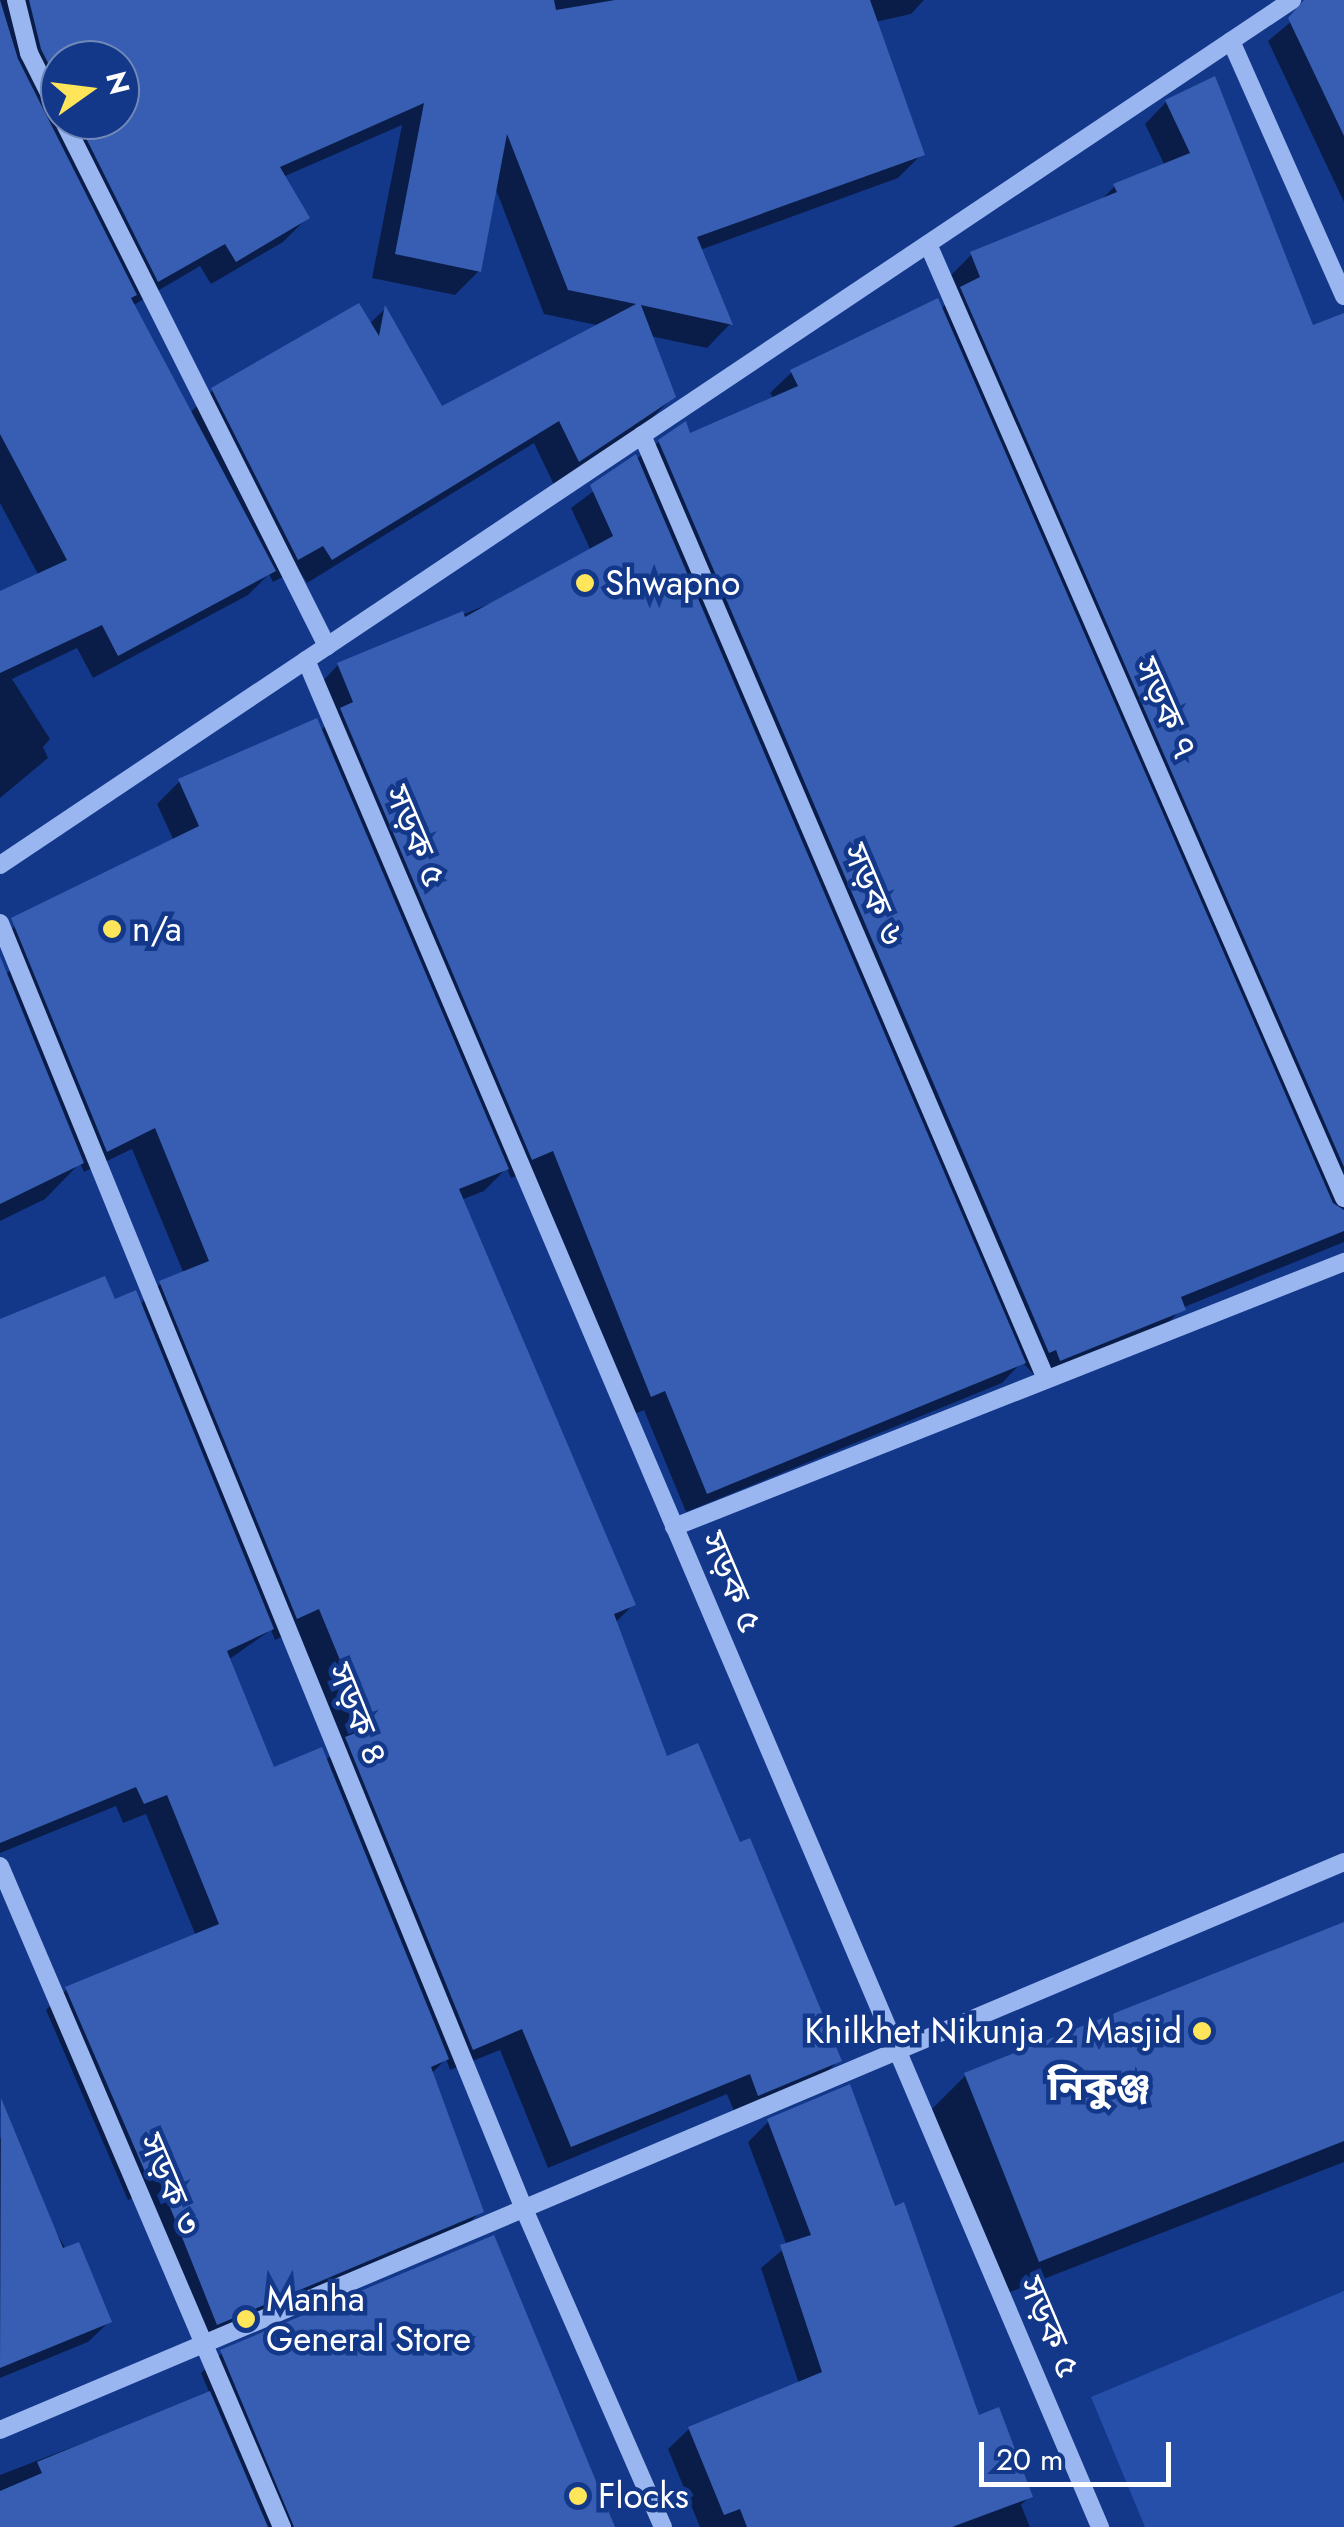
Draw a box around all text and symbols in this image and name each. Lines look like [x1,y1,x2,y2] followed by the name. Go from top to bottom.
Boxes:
[40,40,140,140] north arrow
[95,67,140,99] text: N
[605,562,740,604] place label: Shwapno
[574,572,596,594] marker: Shwapno
[1125,651,1207,765] street label: সড়ক ৭
[376,779,456,893] street label: সড়ক ৫
[834,837,914,951] street label: সড়ক ৬
[132,908,182,950] place label: n/a
[101,918,123,940] marker: n/a
[692,1525,772,1639] street label: সড়ক ৫
[319,1657,397,1771] street label: সড়ক ৪
[804,2010,1182,2052] place label: Khilkhet Nikunja 2 Masjid
[1191,2020,1213,2042] marker: Khilkhet Nikunja 2 Masjid
[1048,2062,1150,2110] district label: নিকুঞ্জ
[130,2127,210,2241] street label: সড়ক ৩
[1010,2270,1090,2384] street label: সড়ক ৫
[266,2278,471,2360] place label: Manha General Store
[235,2308,257,2330] marker: Manha General Store
[984,2422,1176,2484] scale bar
[996,2438,1063,2481] text: 20 m
[598,2475,689,2517] place label: Flocks
[567,2485,589,2507] marker: Flocks

